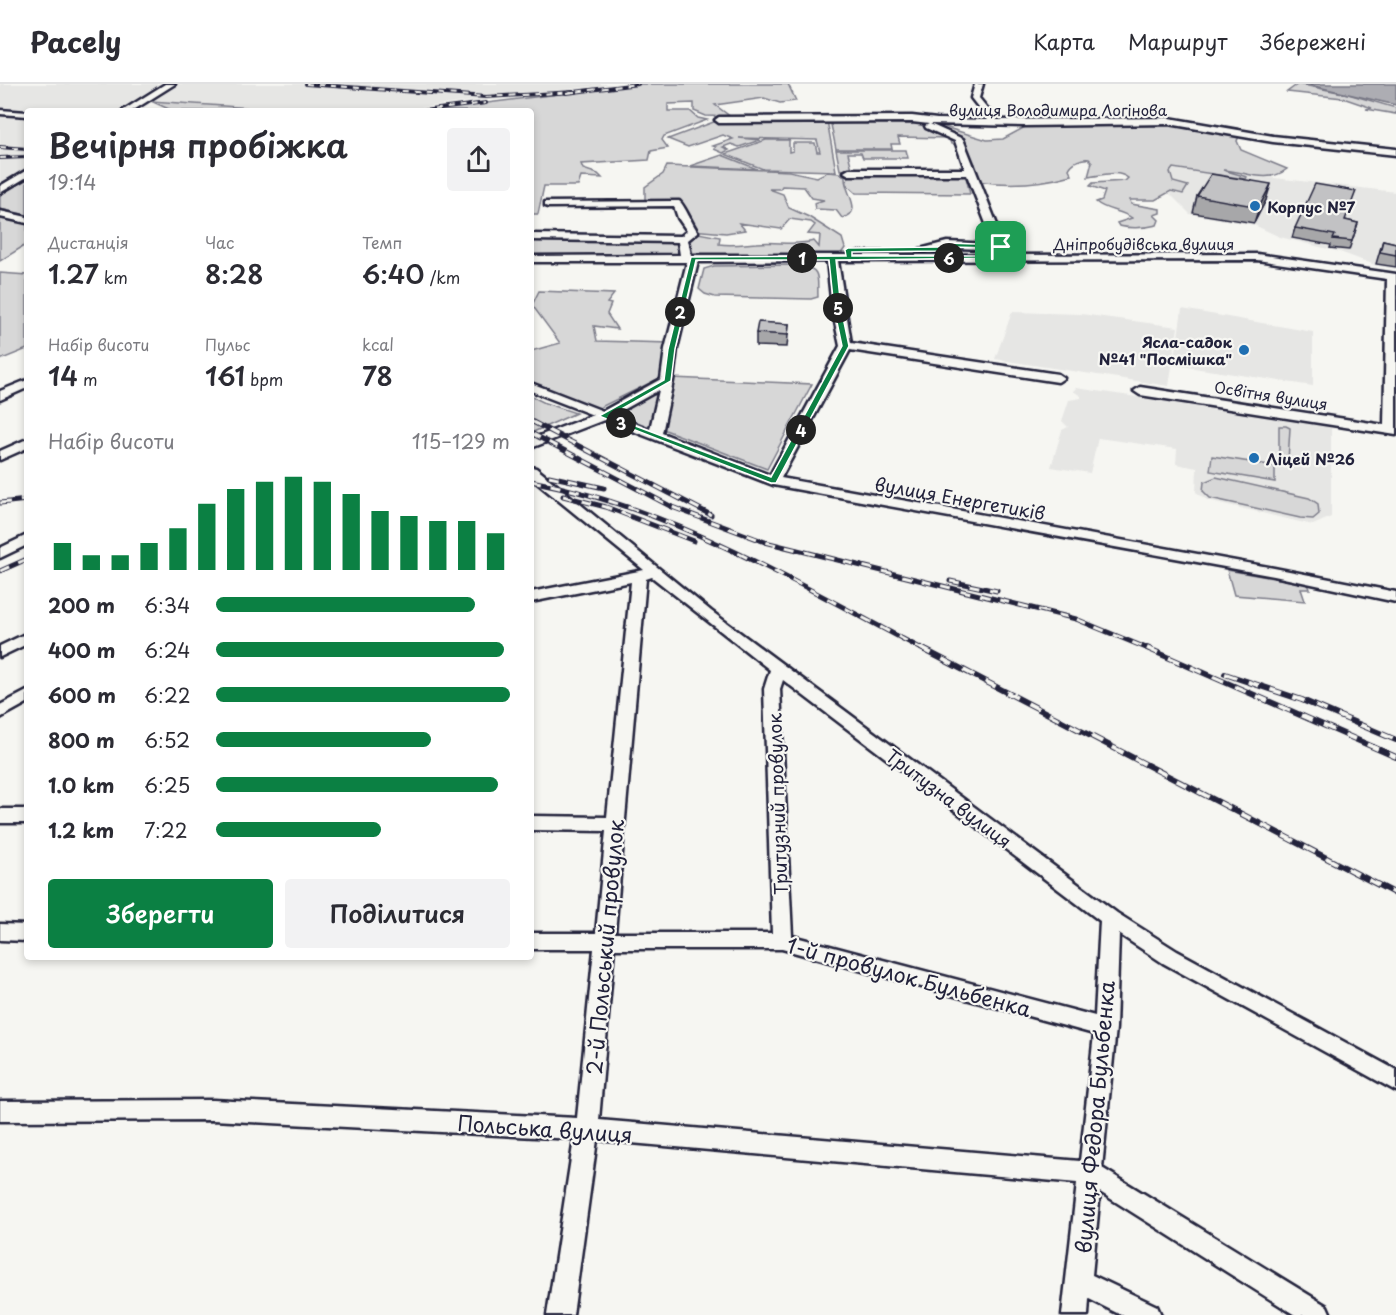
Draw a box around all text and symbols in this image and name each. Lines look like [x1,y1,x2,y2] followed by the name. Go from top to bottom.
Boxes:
[30,20,121,63] text: Pacely
[1033,25,1095,57] text: Карта
[1128,25,1227,57] text: Маршрут
[1260,25,1366,57] text: Збережені
[949,98,1168,121] street label: вулиця Володимира Логінова
[48,119,348,169] text: Вечірня пробіжка
[447,128,510,191] button: share
[48,167,97,197] text: 19:14
[1267,195,1356,218] place label: Корпус №7
[1248,199,1262,213] marker: Корпус №7
[975,221,1026,272] pin
[48,230,129,254] text: Дистанція
[205,230,234,254] text: Час
[362,230,402,254] text: Темп
[984,230,1017,263] icon: arrive
[1053,232,1234,255] street label: Дніпробудівська вулиця
[787,243,817,273] pin: 1
[934,243,964,273] pin: 6
[798,246,806,270] text: 1
[943,246,955,270] text: 6
[48,254,99,293] text: 1.27
[205,254,263,293] text: 8:28
[362,254,425,293] text: 6:40
[99,265,128,289] text: km
[425,265,460,289] text: /km
[823,293,853,323] pin: 5
[833,296,843,320] text: 5
[665,297,695,327] pin: 2
[674,300,686,324] text: 2
[1099,330,1232,370] place label: Ясла-садок №41 "Посмішка"
[48,332,149,356] text: Набір висоти
[205,332,250,356] text: Пульс
[362,332,394,356] text: kcal
[1237,343,1251,357] marker: Ясла-садок №41 "Посмішка"
[48,356,78,395] text: 14
[205,356,245,395] text: 161
[362,356,393,395] text: 78
[78,367,98,391] text: m
[245,367,283,391] text: bpm
[1213,375,1329,415] street label: Освітня вулиця
[606,408,636,438] pin: 3
[616,411,626,435] text: 3
[786,415,816,445] pin: 4
[796,418,806,442] text: 4
[48,426,175,456] text: Набір висоти
[412,426,510,456] text: 115–129 m
[1266,447,1355,470] place label: Ліцей №26
[1247,451,1261,465] marker: Ліцей №26
[873,470,1047,526] street label: вулиця Енергетиків
[48,590,115,620] text: 200 m
[144,590,190,620] text: 6:34
[48,635,116,665] text: 400 m
[144,635,191,665] text: 6:24
[48,680,116,710] text: 600 m
[144,680,191,710] text: 6:22
[760,712,794,895] street label: Тритузний провулок
[48,725,115,755] text: 800 m
[144,725,190,755] text: 6:52
[881,742,1017,854] street label: Тритузна вулиця
[48,770,115,800] text: 1.0 km
[144,770,190,800] text: 6:25
[48,815,114,845] text: 1.2 km
[144,815,188,845] text: 7:22
[577,817,631,1076] street label: 2-й Польський провулок
[48,879,273,948] button: Зберегти
[285,879,510,948] button: Поділитися
[783,928,1035,1024] street label: 1-й провулок Бульбенка
[1066,979,1122,1255] street label: вулиця Федора Бульбенка
[456,1106,634,1150] street label: Польська вулиця

